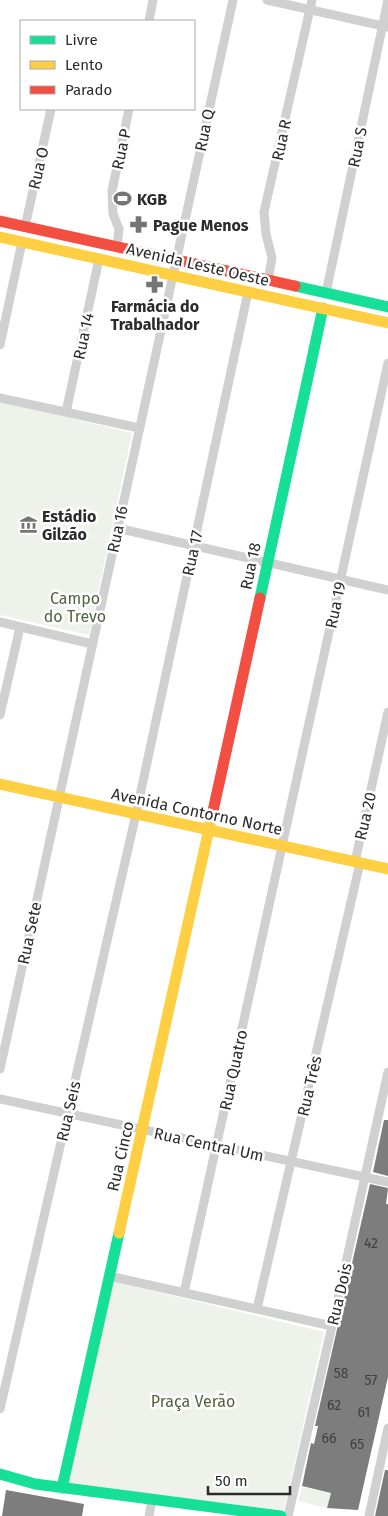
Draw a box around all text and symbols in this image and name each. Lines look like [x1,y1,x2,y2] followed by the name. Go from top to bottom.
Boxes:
[20,20,195,110] legend
[65,31,98,49] text: Livre
[65,56,103,74] text: Lento
[65,81,112,99] text: Parado
[191,107,218,153] street label: Rua Q
[268,117,295,162] street label: Rua R
[344,125,371,169] street label: Rua S
[108,127,135,171] street label: Rua P
[24,145,53,191] street label: Rua O
[113,189,133,209] sports icon: KGB
[137,190,167,209] place label: KGB
[129,215,149,235] pharmacy icon: Pague Menos
[153,216,249,235] place label: Pague Menos
[125,239,271,290] street label: Avenida Leste Oeste
[145,274,165,294] pharmacy icon: Farmácia do Trabalhador
[111,297,200,334] place label: Farmácia do Trabalhador
[69,310,98,361] street label: Rua 14
[103,504,132,554] street label: Rua 16
[42,507,96,544] place label: Estádio Gilzão
[18,515,38,535] museum icon: Estádio Gilzão
[178,529,207,578] street label: Rua 17
[236,541,265,591] street label: Rua 18
[321,580,350,630] street label: Rua 19
[44,589,106,626] park label: Campo do Trevo
[110,784,284,839] street label: Avenida Contorno Norte
[351,790,380,842] street label: Rua 20
[14,900,45,966] street label: Rua Sete
[216,1028,251,1112] street label: Rua Quatro
[293,1054,326,1118] street label: Rua Três
[52,1079,85,1143] street label: Rua Seis
[103,1119,138,1193] street label: Rua Cinco
[152,1124,266,1165] street label: Rua Central Um
[364,1235,378,1252] house number: 42
[323,1261,356,1327] street label: Rua Dois
[334,1365,349,1382] house number: 58
[365,1372,377,1389] house number: 57
[151,1392,235,1412] park label: Praça Verão
[327,1397,341,1414] house number: 62
[358,1404,370,1421] house number: 61
[322,1430,336,1447] house number: 66
[350,1436,364,1453] house number: 65
[208,1464,290,1496] scale bar
[215,1472,248,1490] text: 50 m

